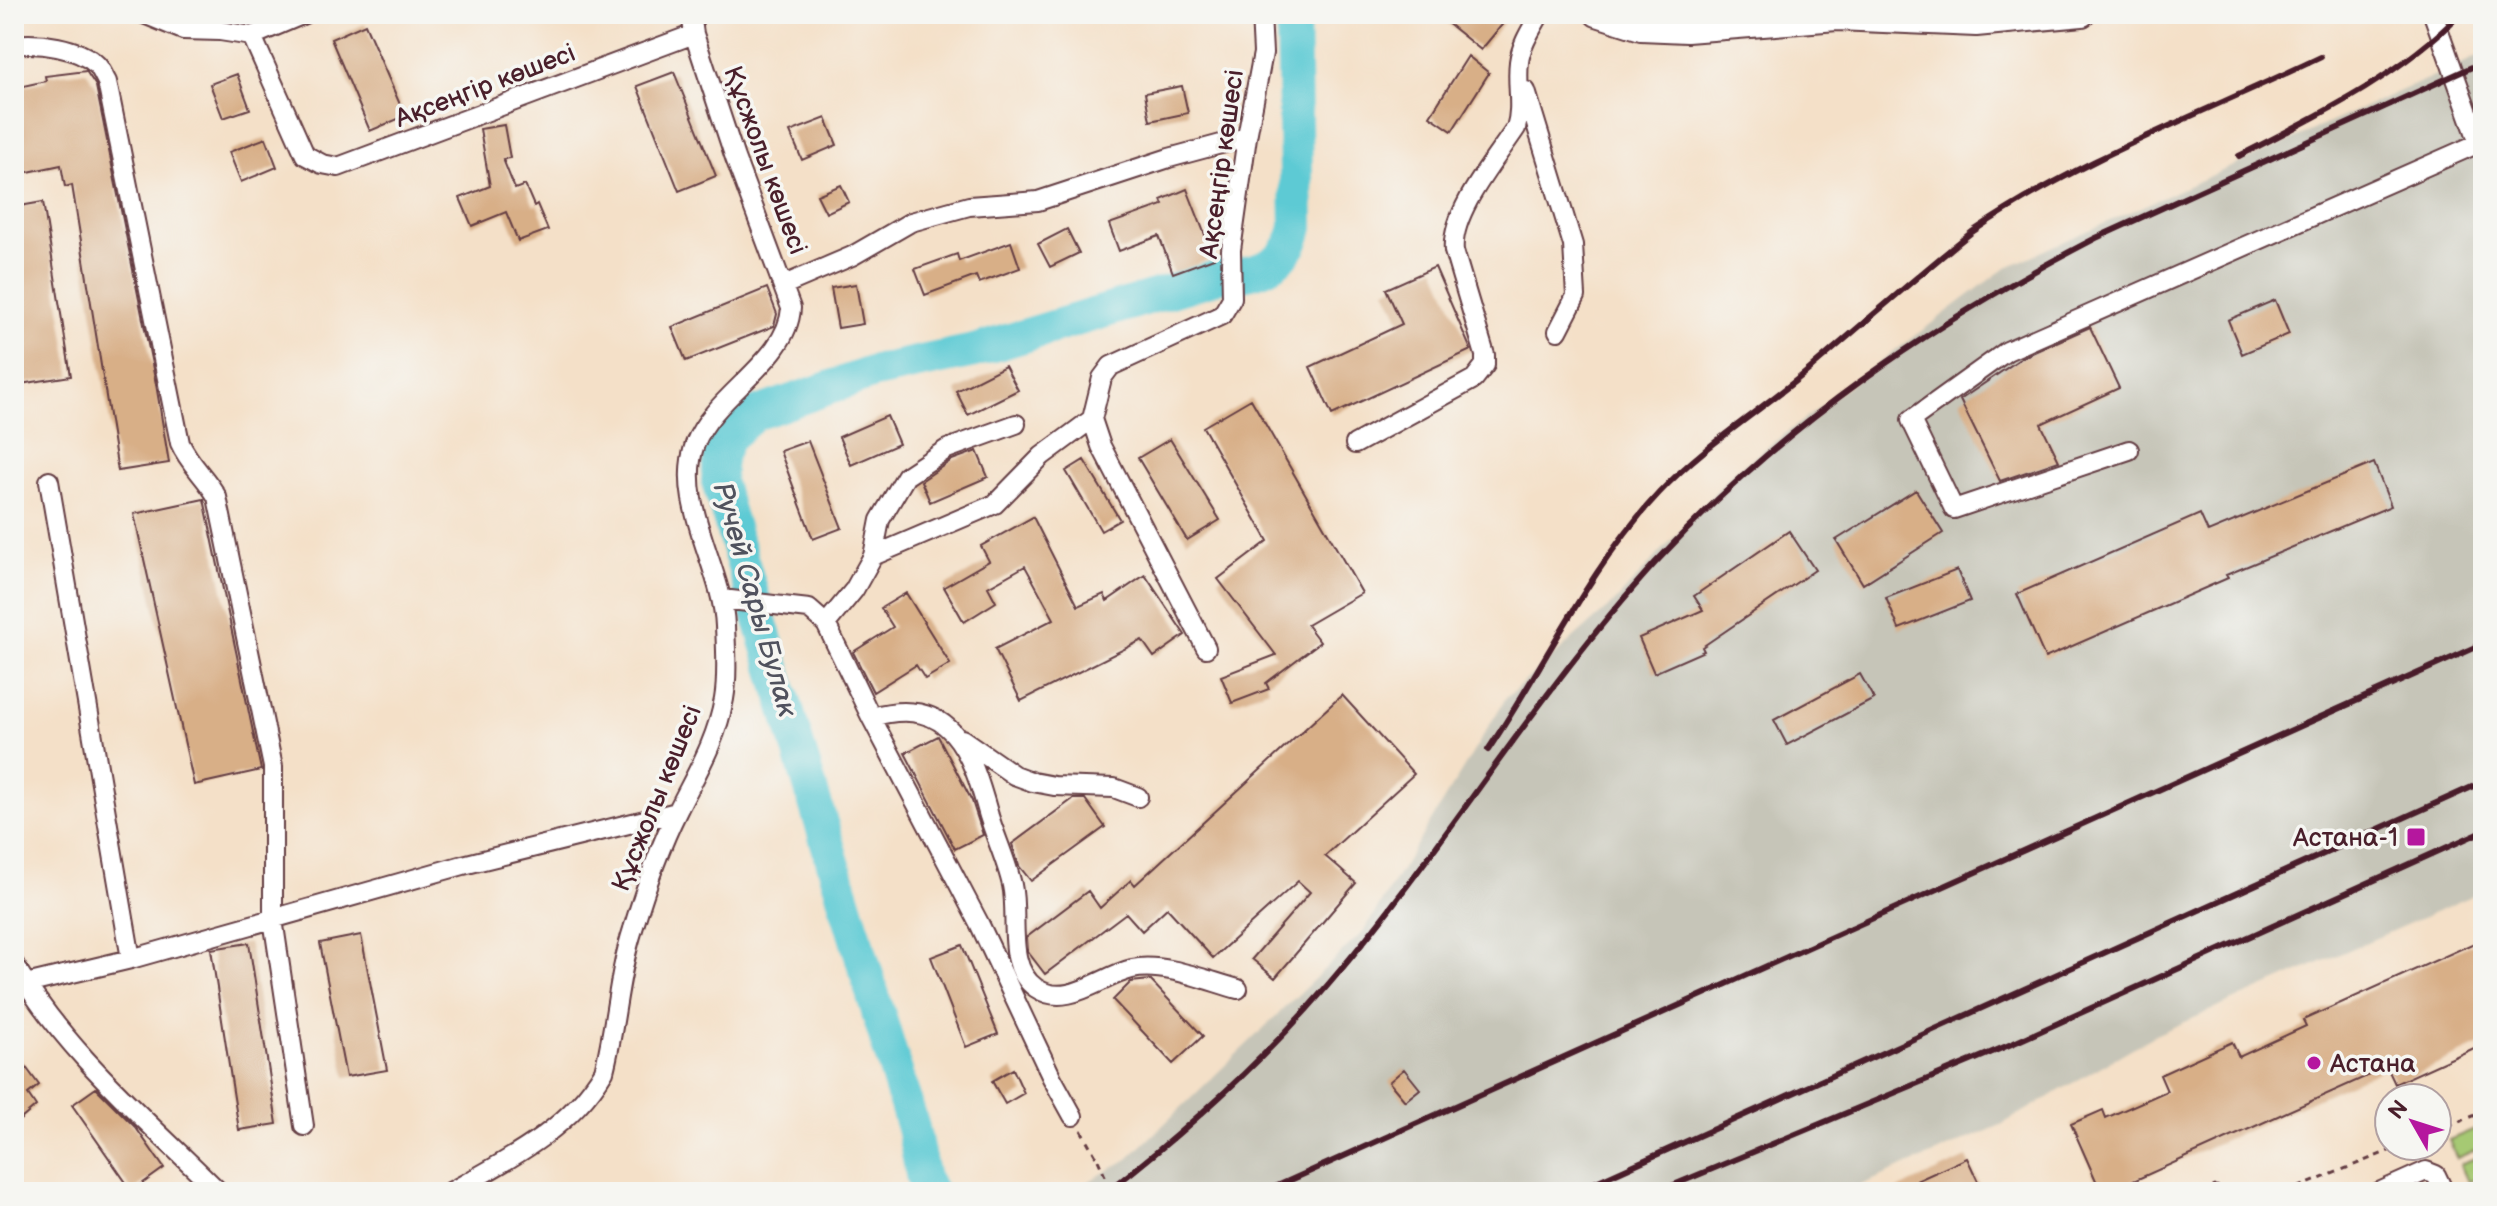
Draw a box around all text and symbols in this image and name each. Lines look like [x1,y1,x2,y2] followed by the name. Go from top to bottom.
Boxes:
[390,38,580,135] street label: Ақсеңгір көшесі
[716,62,813,259] street label: Құсжолы көшесі
[1194,68,1251,262] street label: Ақсеңгір көшесі
[705,478,804,721] water label: Ручей Сары Булак
[606,701,709,896] street label: Құсжолы көшесі
[2292,823,2398,854] place label: Астана-1
[2405,826,2427,848] marker: Астана-1
[2329,1049,2416,1080] place label: Астана
[2305,1054,2323,1072] marker: Астана
[2373,1082,2453,1162] north arrow
[2383,1095,2414,1125] text: N

